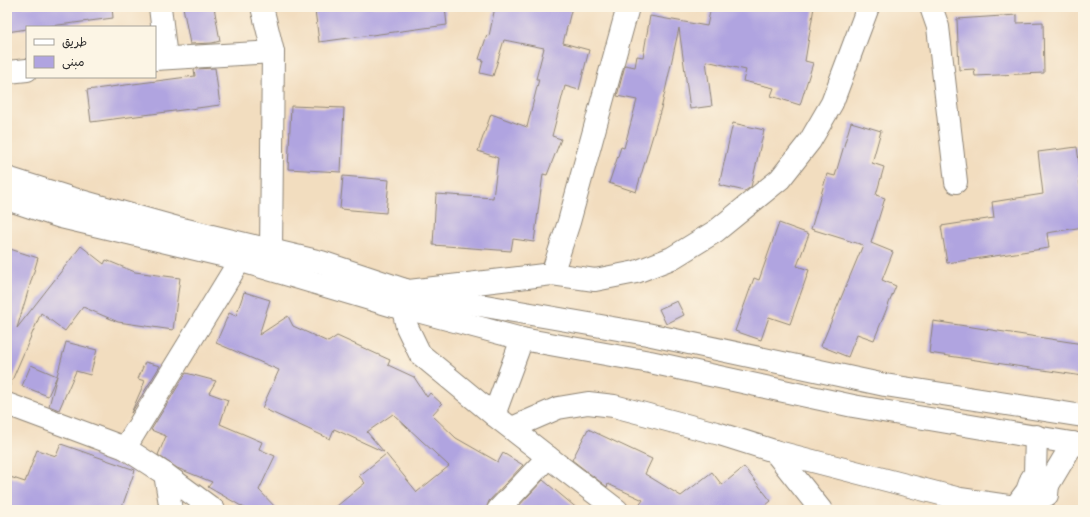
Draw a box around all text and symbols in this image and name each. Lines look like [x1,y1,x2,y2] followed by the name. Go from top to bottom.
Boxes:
[26,26,156,78] legend
[62,34,87,50] text: طريق
[62,54,85,70] text: مبنى

